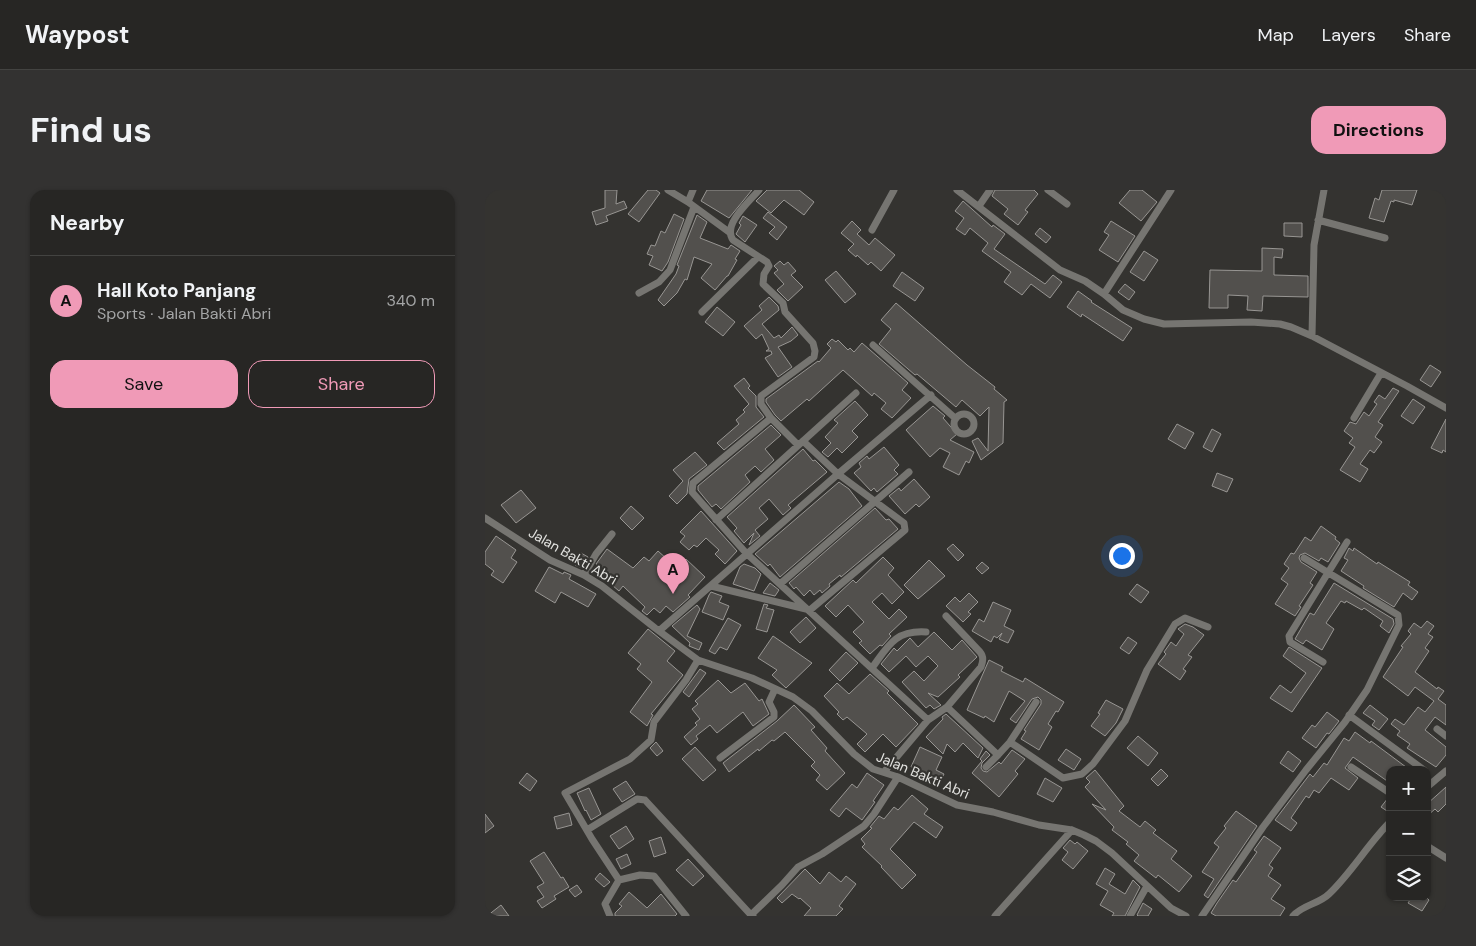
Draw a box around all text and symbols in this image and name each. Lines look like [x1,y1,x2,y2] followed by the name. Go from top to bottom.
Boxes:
[25,19,129,50] text: Waypost
[1258,23,1294,47] text: Map
[1322,23,1376,47] text: Layers
[1404,23,1451,47] text: Share
[1311,106,1446,154] button: Directions
[30,107,152,153] text: Find us
[50,209,124,237] text: Nearby
[97,278,256,303] text: Hall Koto Panjang
[60,290,72,311] text: A
[386,290,435,311] text: 340 m
[97,303,271,324] text: Sports · Jalan Bakti Abri
[50,360,238,408] button: Save
[248,360,435,408] button: Share
[525,523,621,589] street label: Jalan Bakti Abri
[1109,543,1135,569] your location
[657,553,689,594] pin: A
[874,747,972,803] street label: Jalan Bakti Abri
[1386,766,1431,901] map controls
[1386,766,1431,811] button: +
[1386,811,1431,856] button: −
[1386,856,1431,901] button: layers

